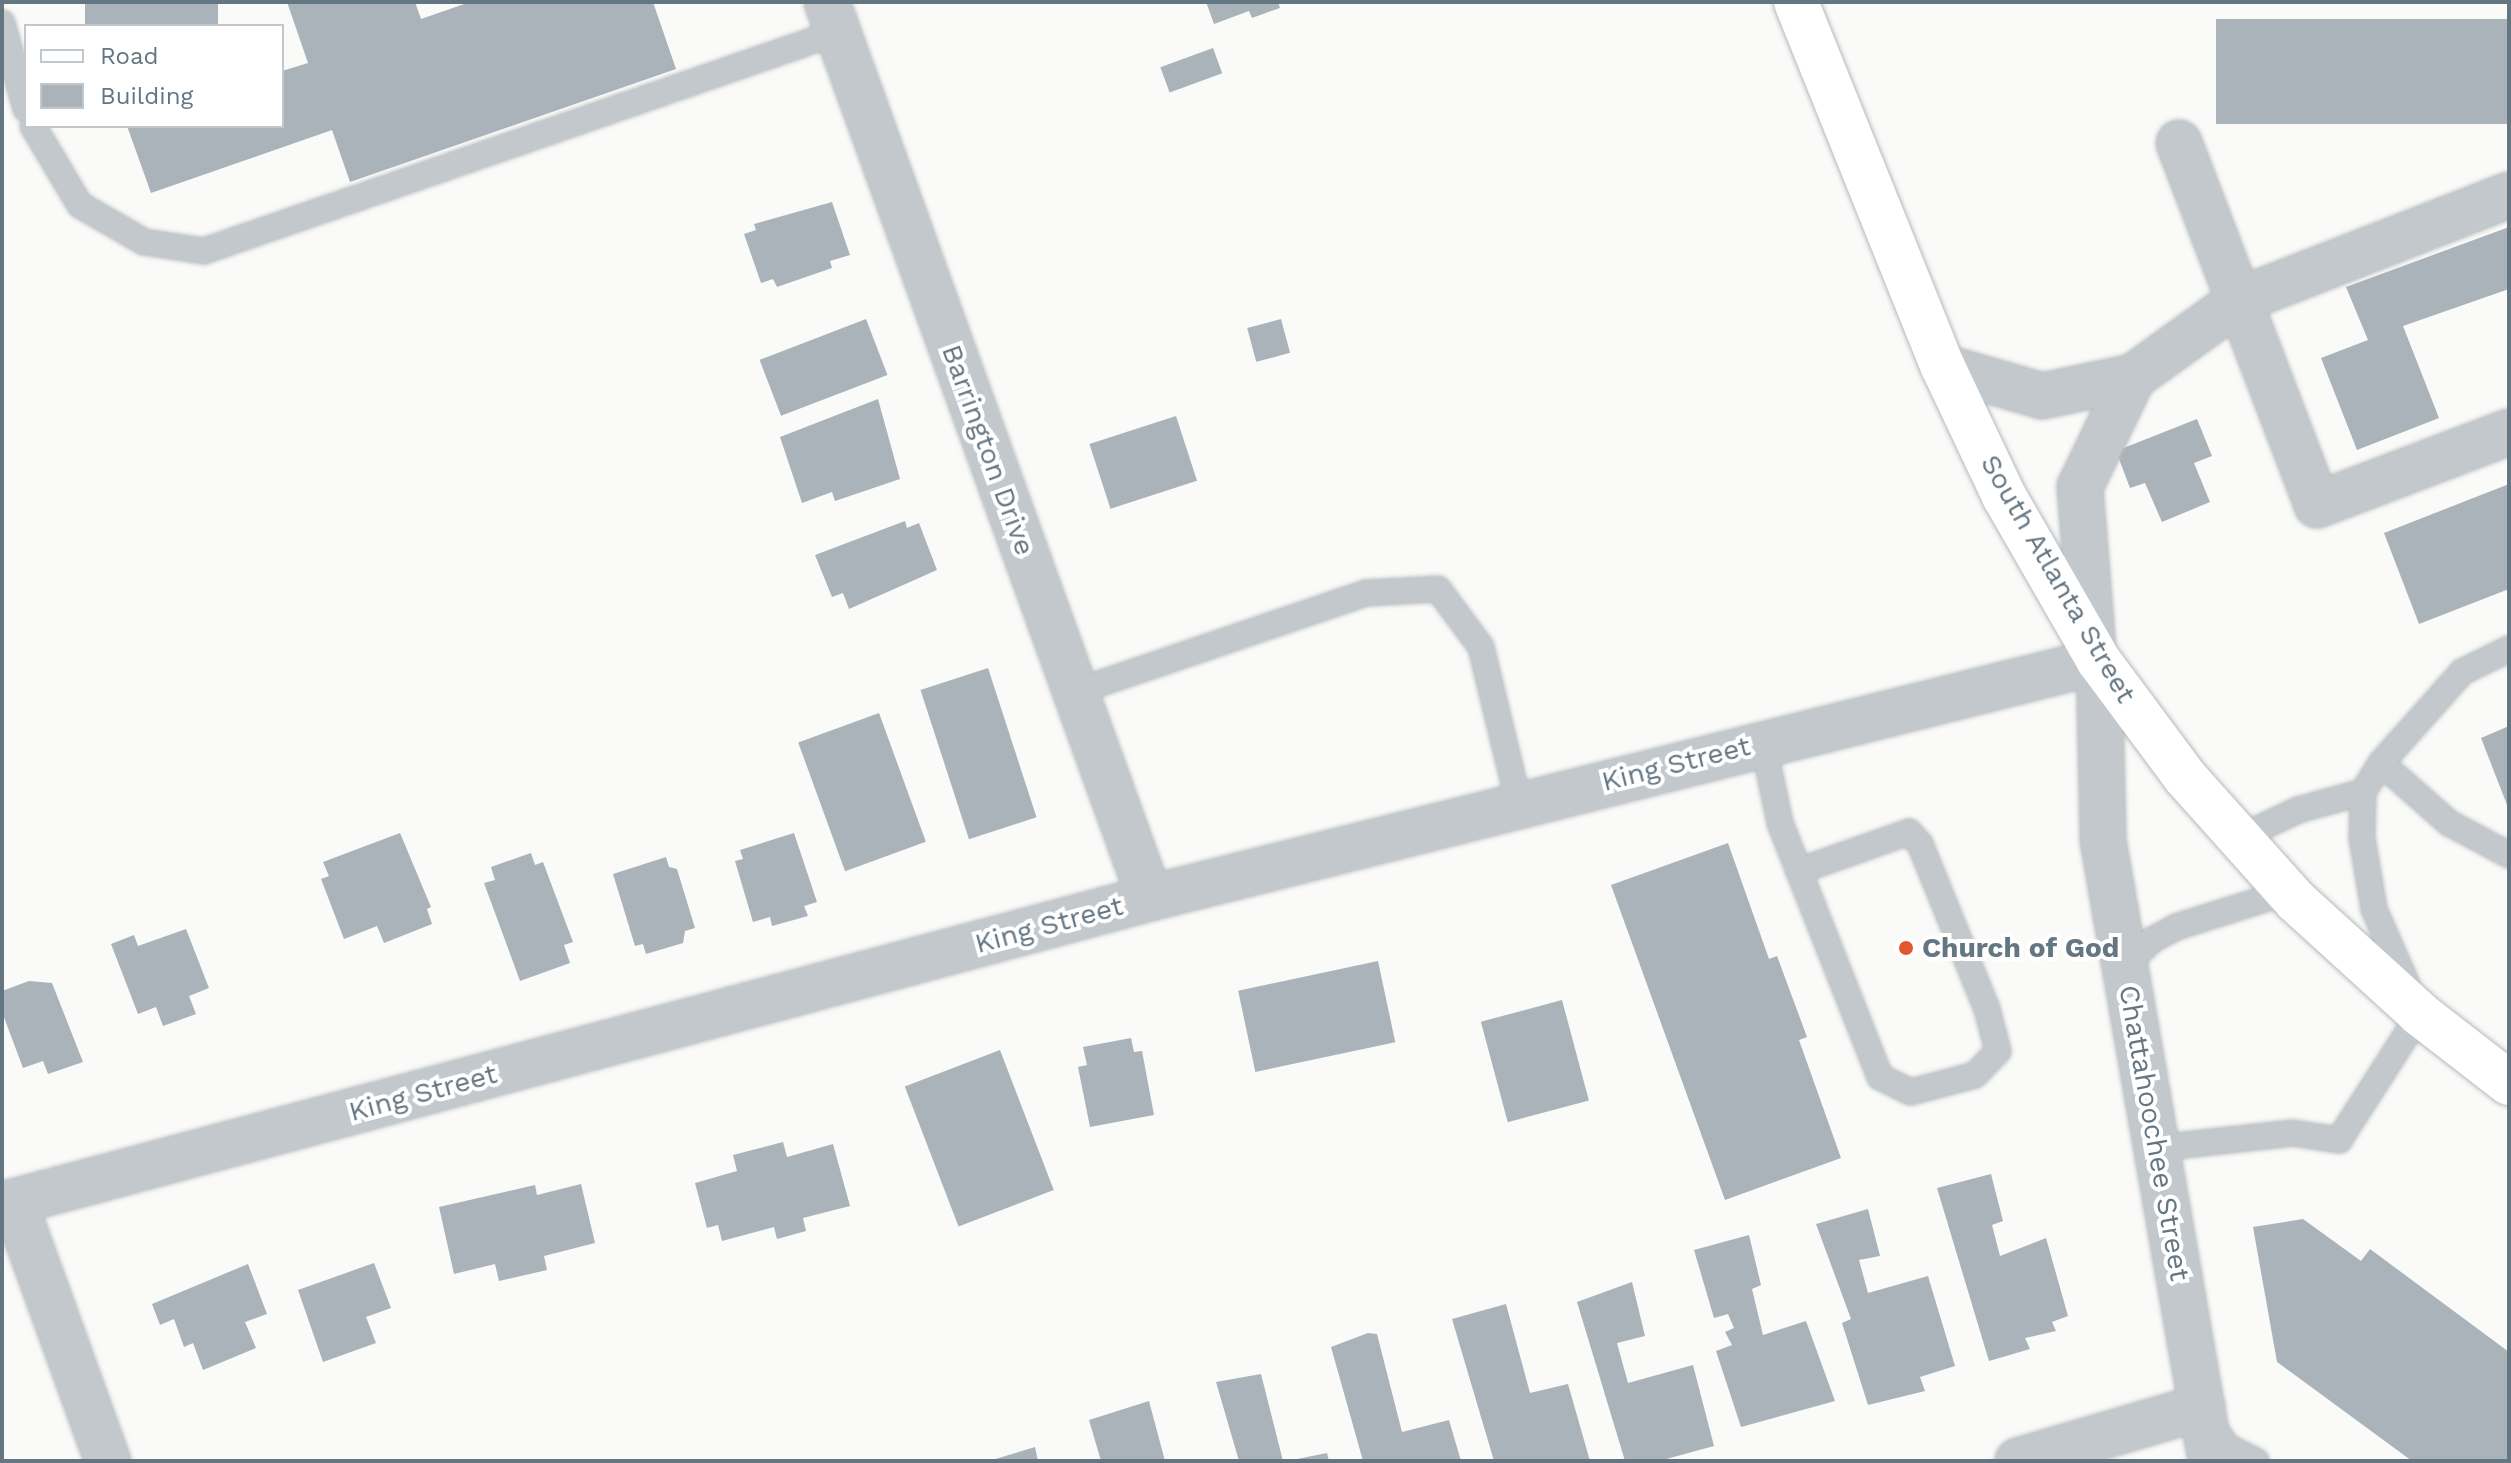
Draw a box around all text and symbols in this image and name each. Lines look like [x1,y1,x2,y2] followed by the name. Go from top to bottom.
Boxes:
[24,24,284,128] legend
[100,42,159,70] text: Road
[100,82,193,110] text: Building
[934,340,1042,560] street label: Barrington Drive
[1973,448,2143,710] street label: South Atlanta Street
[1598,729,1754,799] street label: King Street
[971,889,1127,961] street label: King Street
[1922,931,2120,965] place label: Church of God
[1897,939,1915,957] marker: Church of God
[2111,983,2197,1283] street label: Chattahoochee Street
[345,1057,501,1129] street label: King Street

